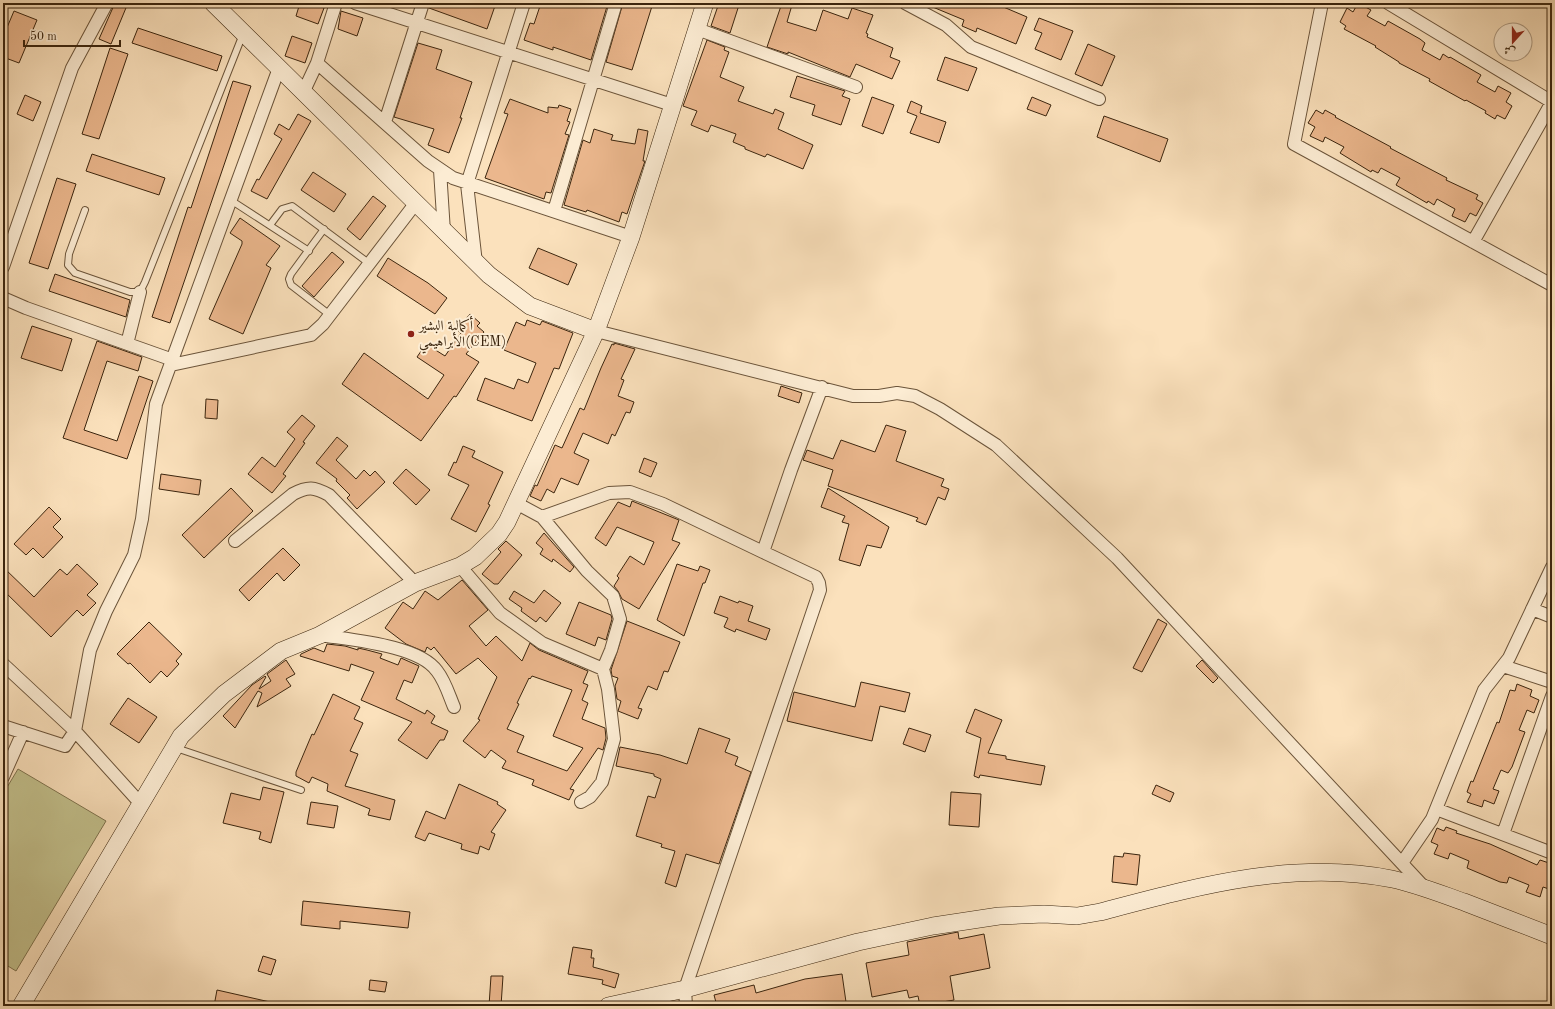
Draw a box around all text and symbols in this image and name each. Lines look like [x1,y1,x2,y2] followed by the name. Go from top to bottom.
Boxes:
[24,22,120,48] scale bar
[1493,22,1533,62] north arrow
[30,30,57,43] text: 50 m
[1503,43,1517,57] text: ش
[417,315,506,354] place label: أكمالية البشير الأبراهيمي(CEM)
[406,329,416,339] marker: أكمالية البشير الأبراهيمي(CEM)

